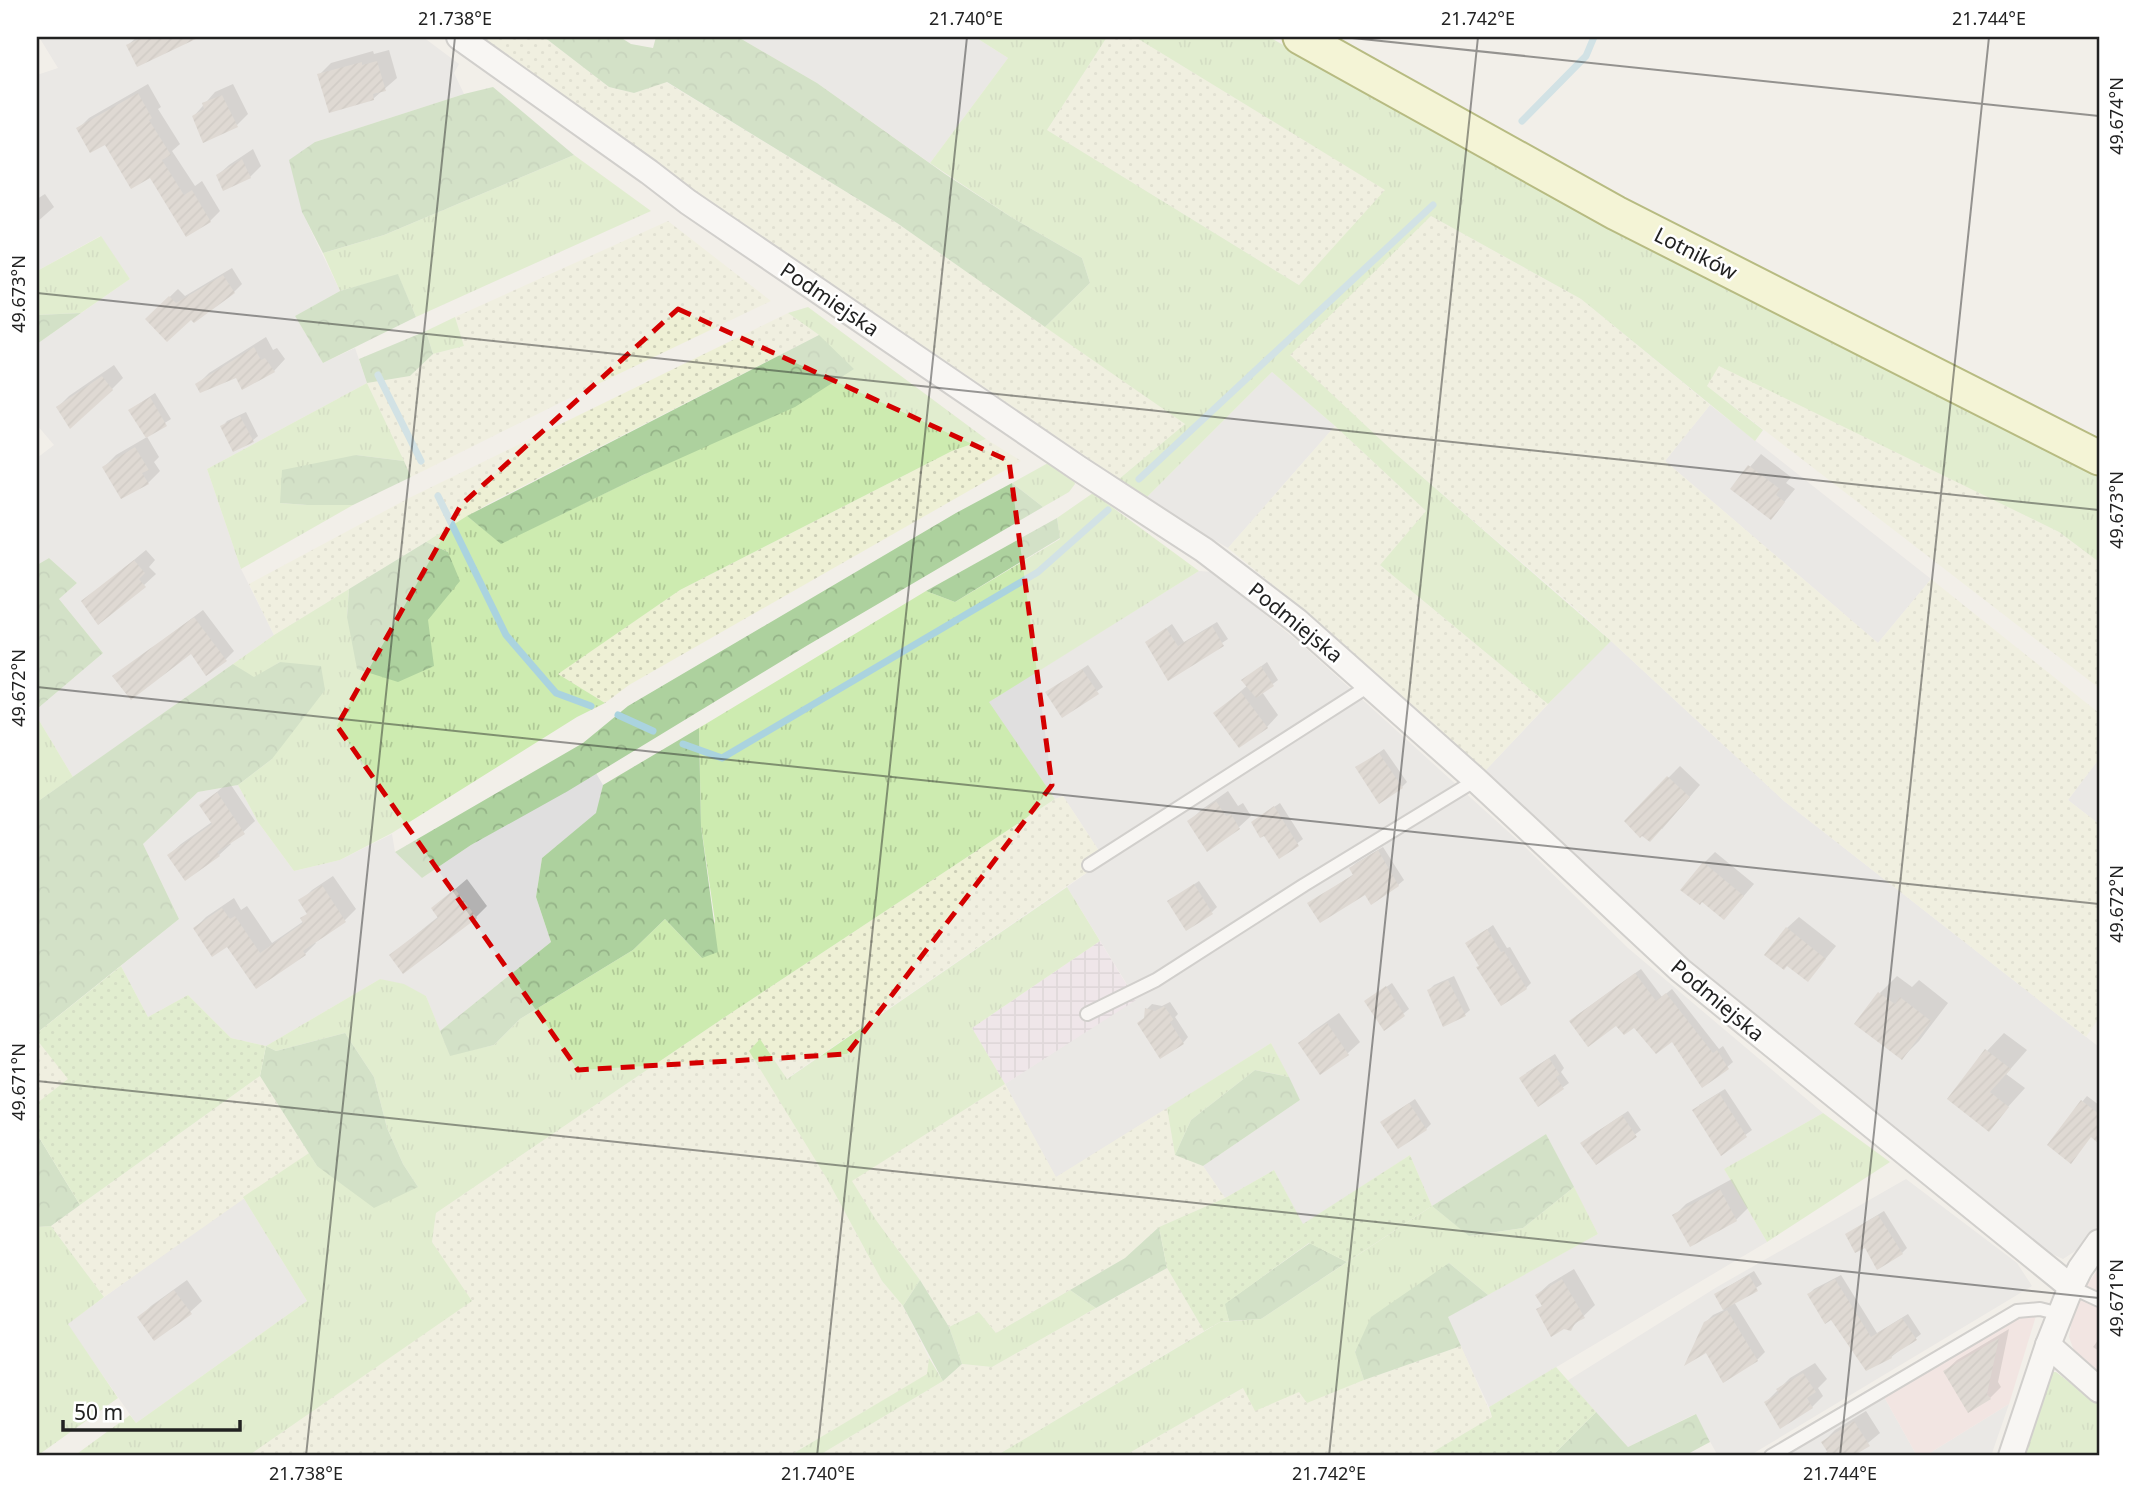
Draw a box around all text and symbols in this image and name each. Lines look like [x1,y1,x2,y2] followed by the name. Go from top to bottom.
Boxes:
[418,6,492,30] text: 21.738°E
[929,6,1003,30] text: 21.740°E
[1441,6,1515,30] text: 21.742°E
[1952,6,2026,30] text: 21.744°E
[2104,77,2128,155] text: 49.674°N
[1650,220,1743,286] street label: Lotników
[6,255,30,333] text: 49.673°N
[775,256,885,342] street label: Podmiejska
[2104,471,2128,549] text: 49.673°N
[1243,575,1349,669] street label: Podmiejska
[6,649,30,727] text: 49.672°N
[2104,865,2128,943] text: 49.672°N
[1665,953,1771,1047] street label: Podmiejska
[6,1043,30,1121] text: 49.671°N
[2104,1259,2128,1337] text: 49.671°N
[63,1388,240,1432] scale bar
[74,1398,123,1426] text: 50 m
[269,1461,343,1485] text: 21.738°E
[781,1461,855,1485] text: 21.740°E
[1292,1461,1366,1485] text: 21.742°E
[1803,1461,1877,1485] text: 21.744°E

